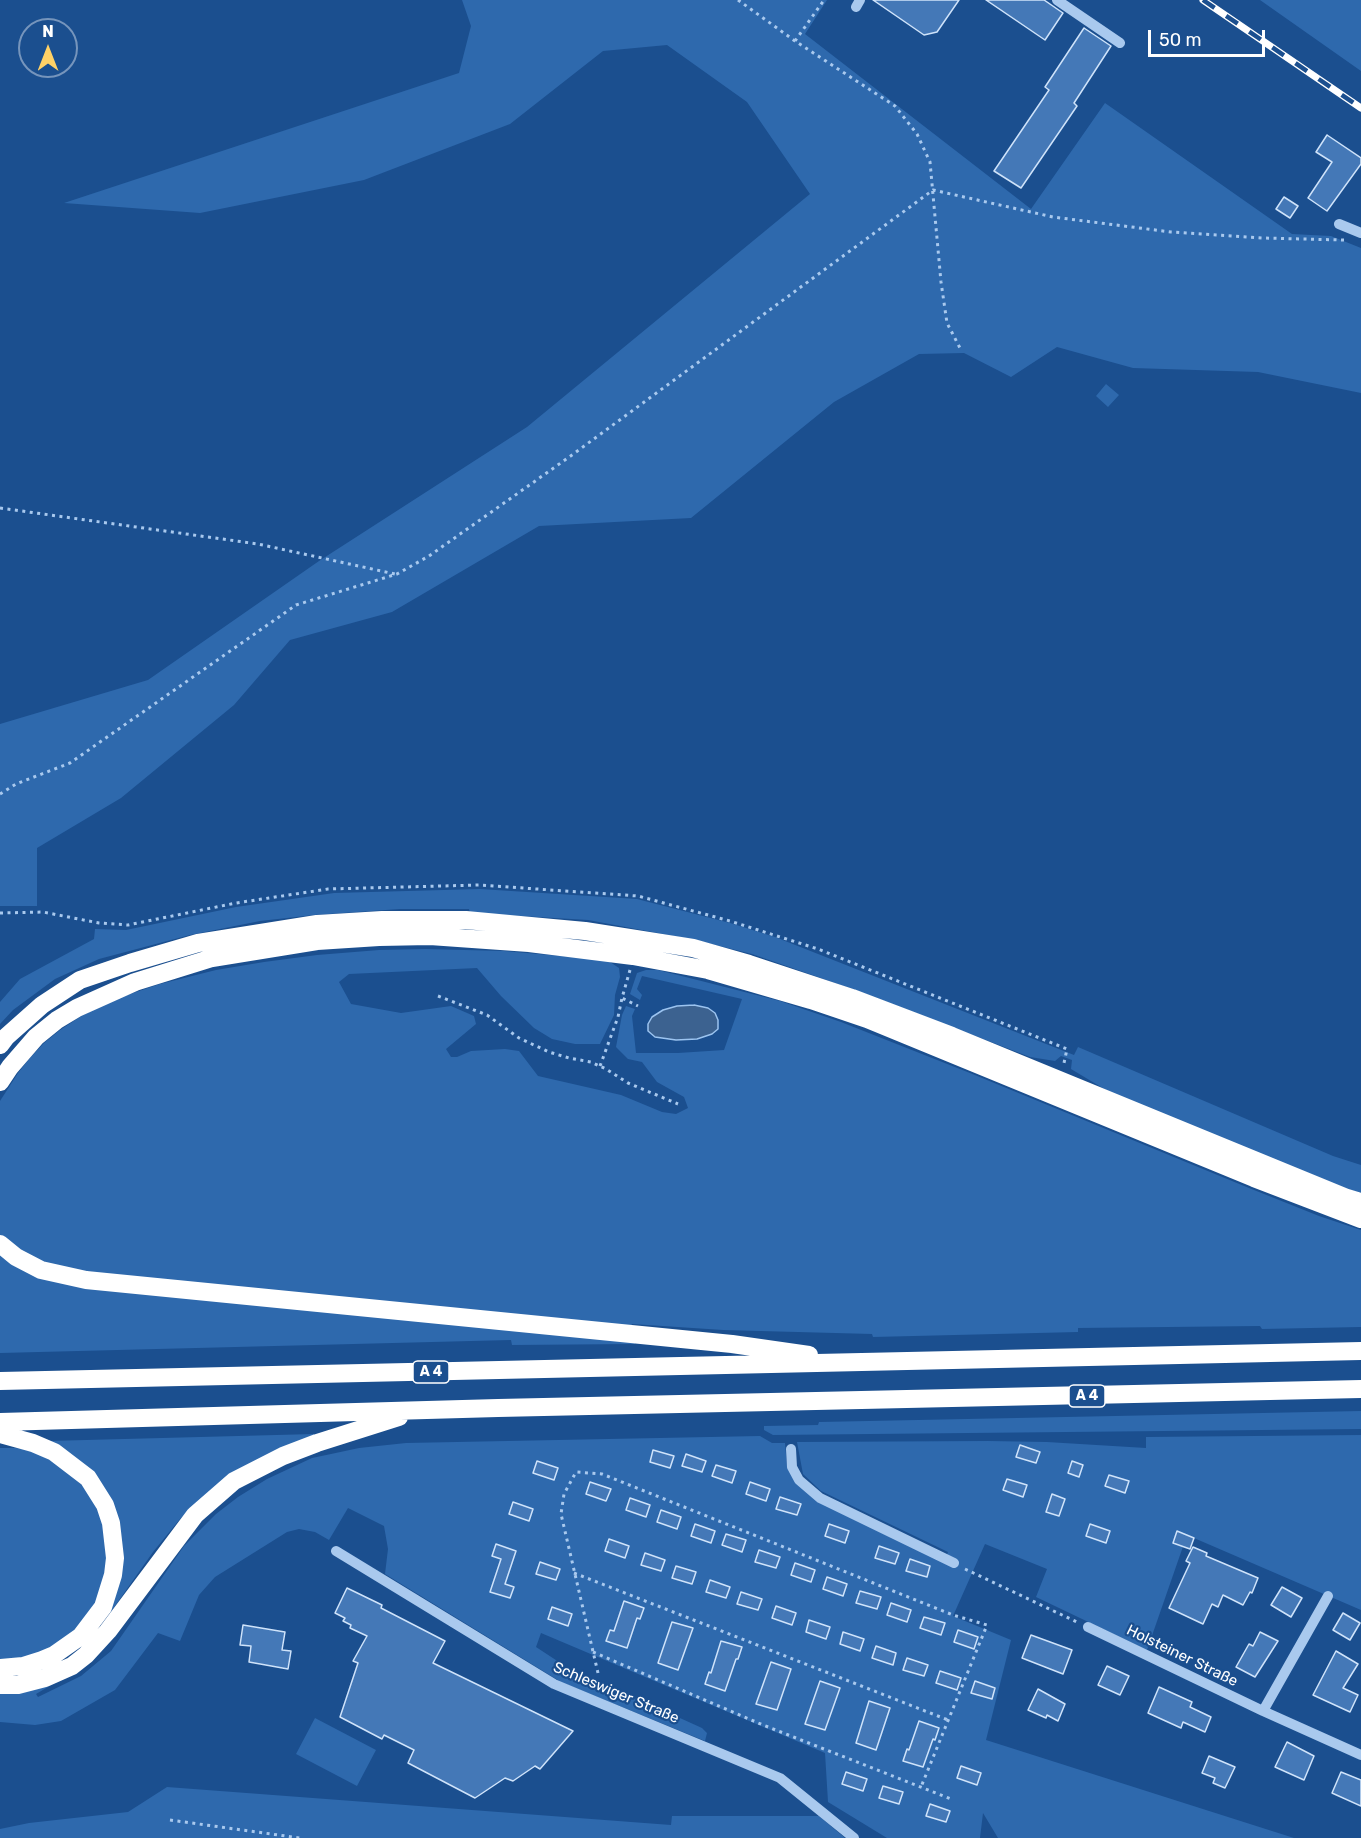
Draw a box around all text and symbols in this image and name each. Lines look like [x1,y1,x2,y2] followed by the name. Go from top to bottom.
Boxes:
[18,18,78,78] north arrow
[1151,18,1268,56] scale bar
[42,22,54,41] text: N
[1159,29,1202,51] text: 50 m
[413,1361,449,1383] road number: A 4
[1069,1385,1105,1407] road number: A 4
[1123,1621,1241,1691] street label: Holsteiner Straße
[550,1658,682,1728] street label: Schleswiger Straße

